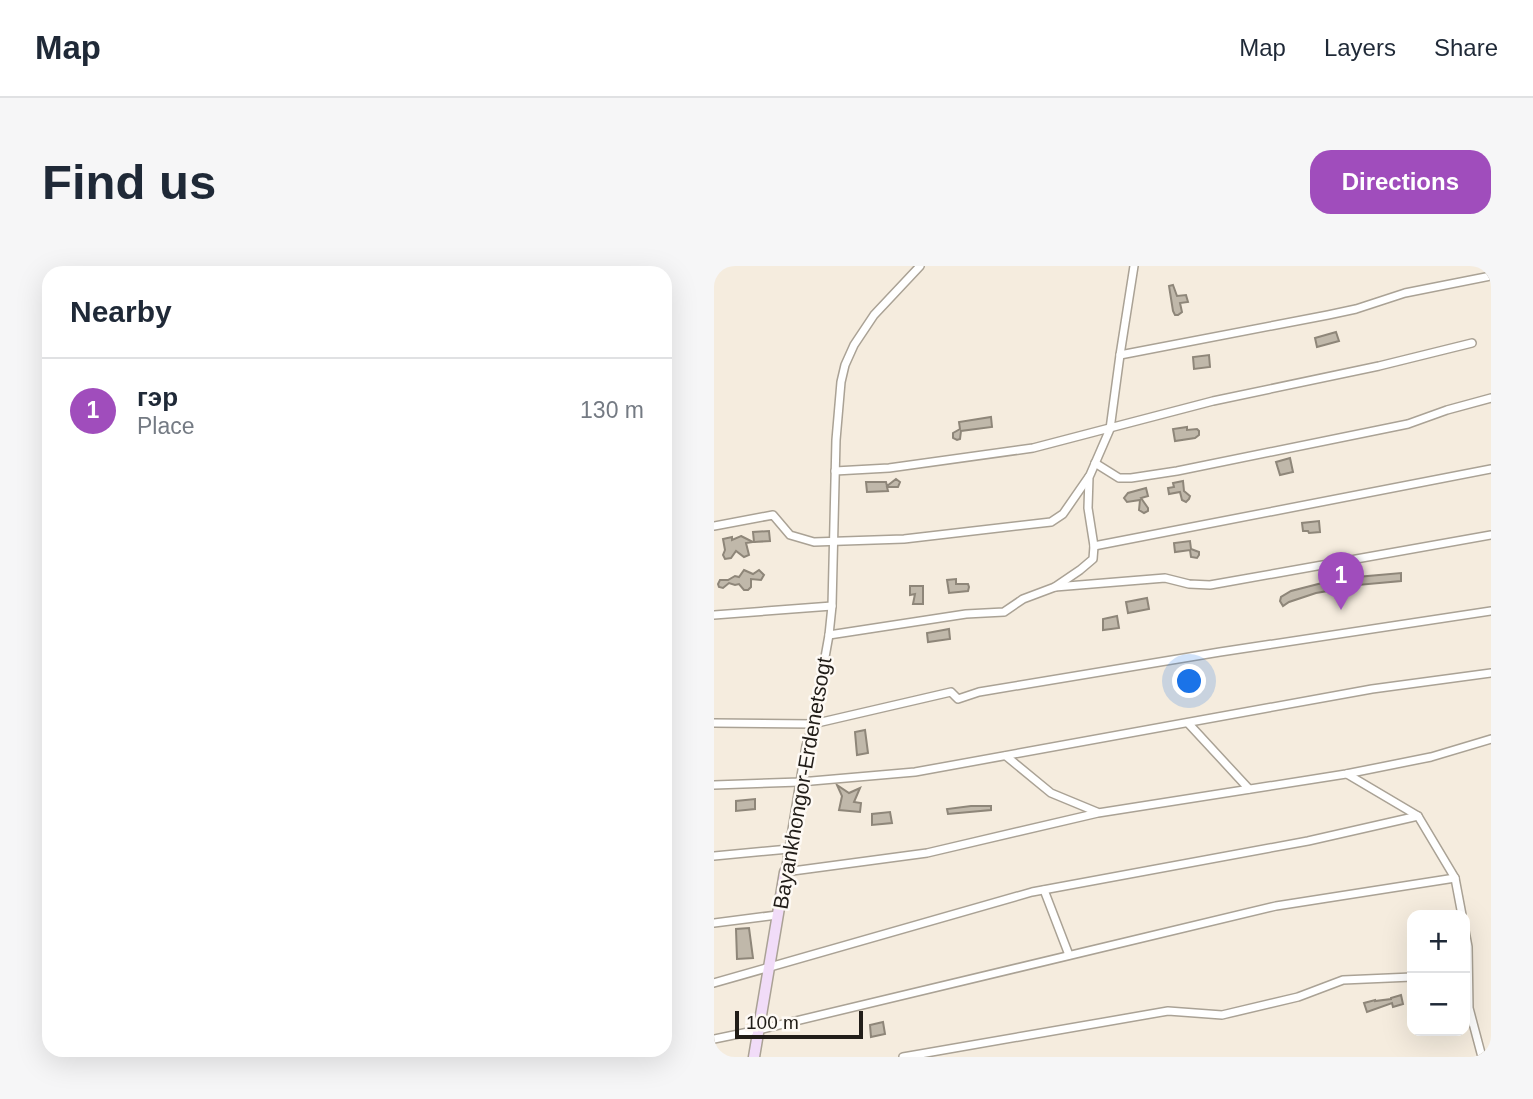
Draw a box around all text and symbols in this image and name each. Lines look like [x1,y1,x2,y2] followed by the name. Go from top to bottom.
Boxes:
[35,29,101,66] text: Map
[1239,34,1286,61] text: Map
[1324,34,1396,61] text: Layers
[1434,34,1498,61] text: Share
[1310,150,1491,214] button: Directions
[42,155,216,209] text: Find us
[70,295,172,328] text: Nearby
[137,382,178,412] text: гэр
[87,397,99,423] text: 1
[580,397,644,423] text: 130 m
[137,413,195,439] text: Place
[1318,552,1364,610] pin: 1
[768,655,836,911] street label: Bayankhongor-Erdenetsogt
[1172,664,1206,698] your location
[1407,910,1470,1036] map controls
[1407,910,1470,973] button: +
[1407,973,1470,1036] button: −
[735,1008,863,1040] scale bar
[746,1012,799,1033] text: 100 m

